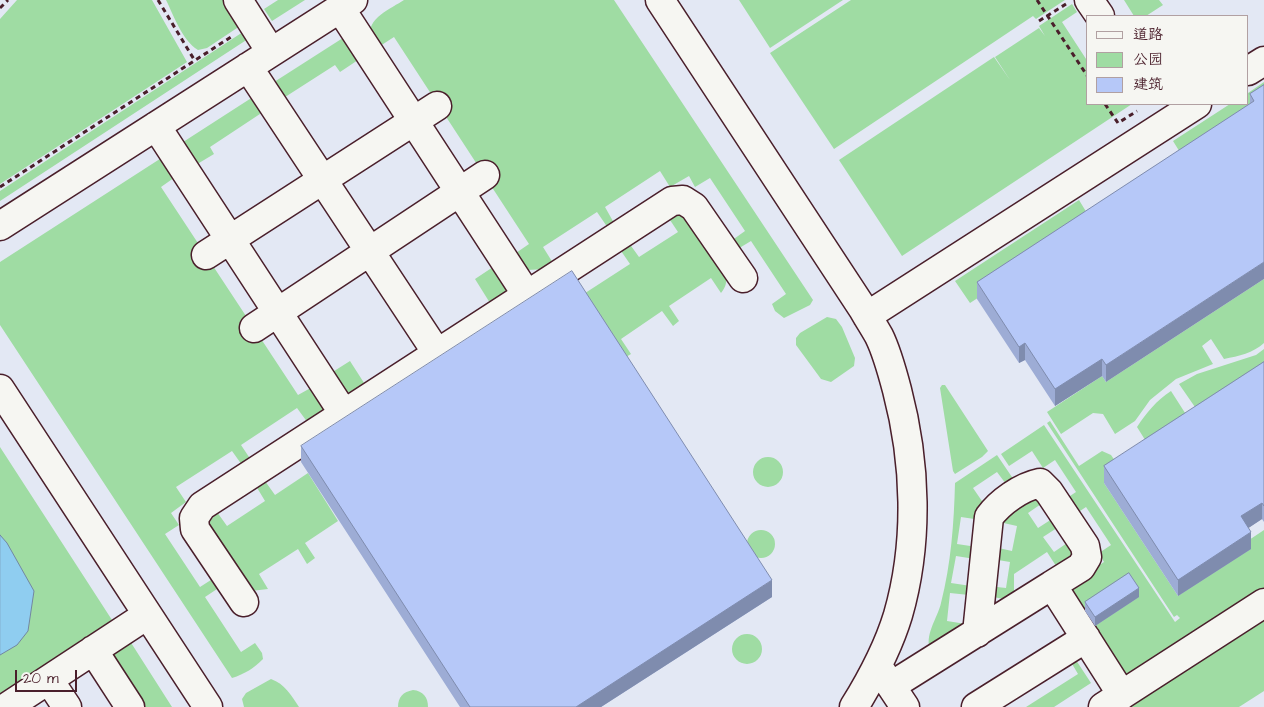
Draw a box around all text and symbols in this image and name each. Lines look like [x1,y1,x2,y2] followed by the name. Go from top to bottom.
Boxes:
[1086,15,1249,105] legend
[1133,24,1163,45] text: 道路
[1133,49,1163,70] text: 公园
[1133,74,1163,95] text: 建筑
[18,660,80,692] scale bar
[23,668,59,689] text: 20 m

